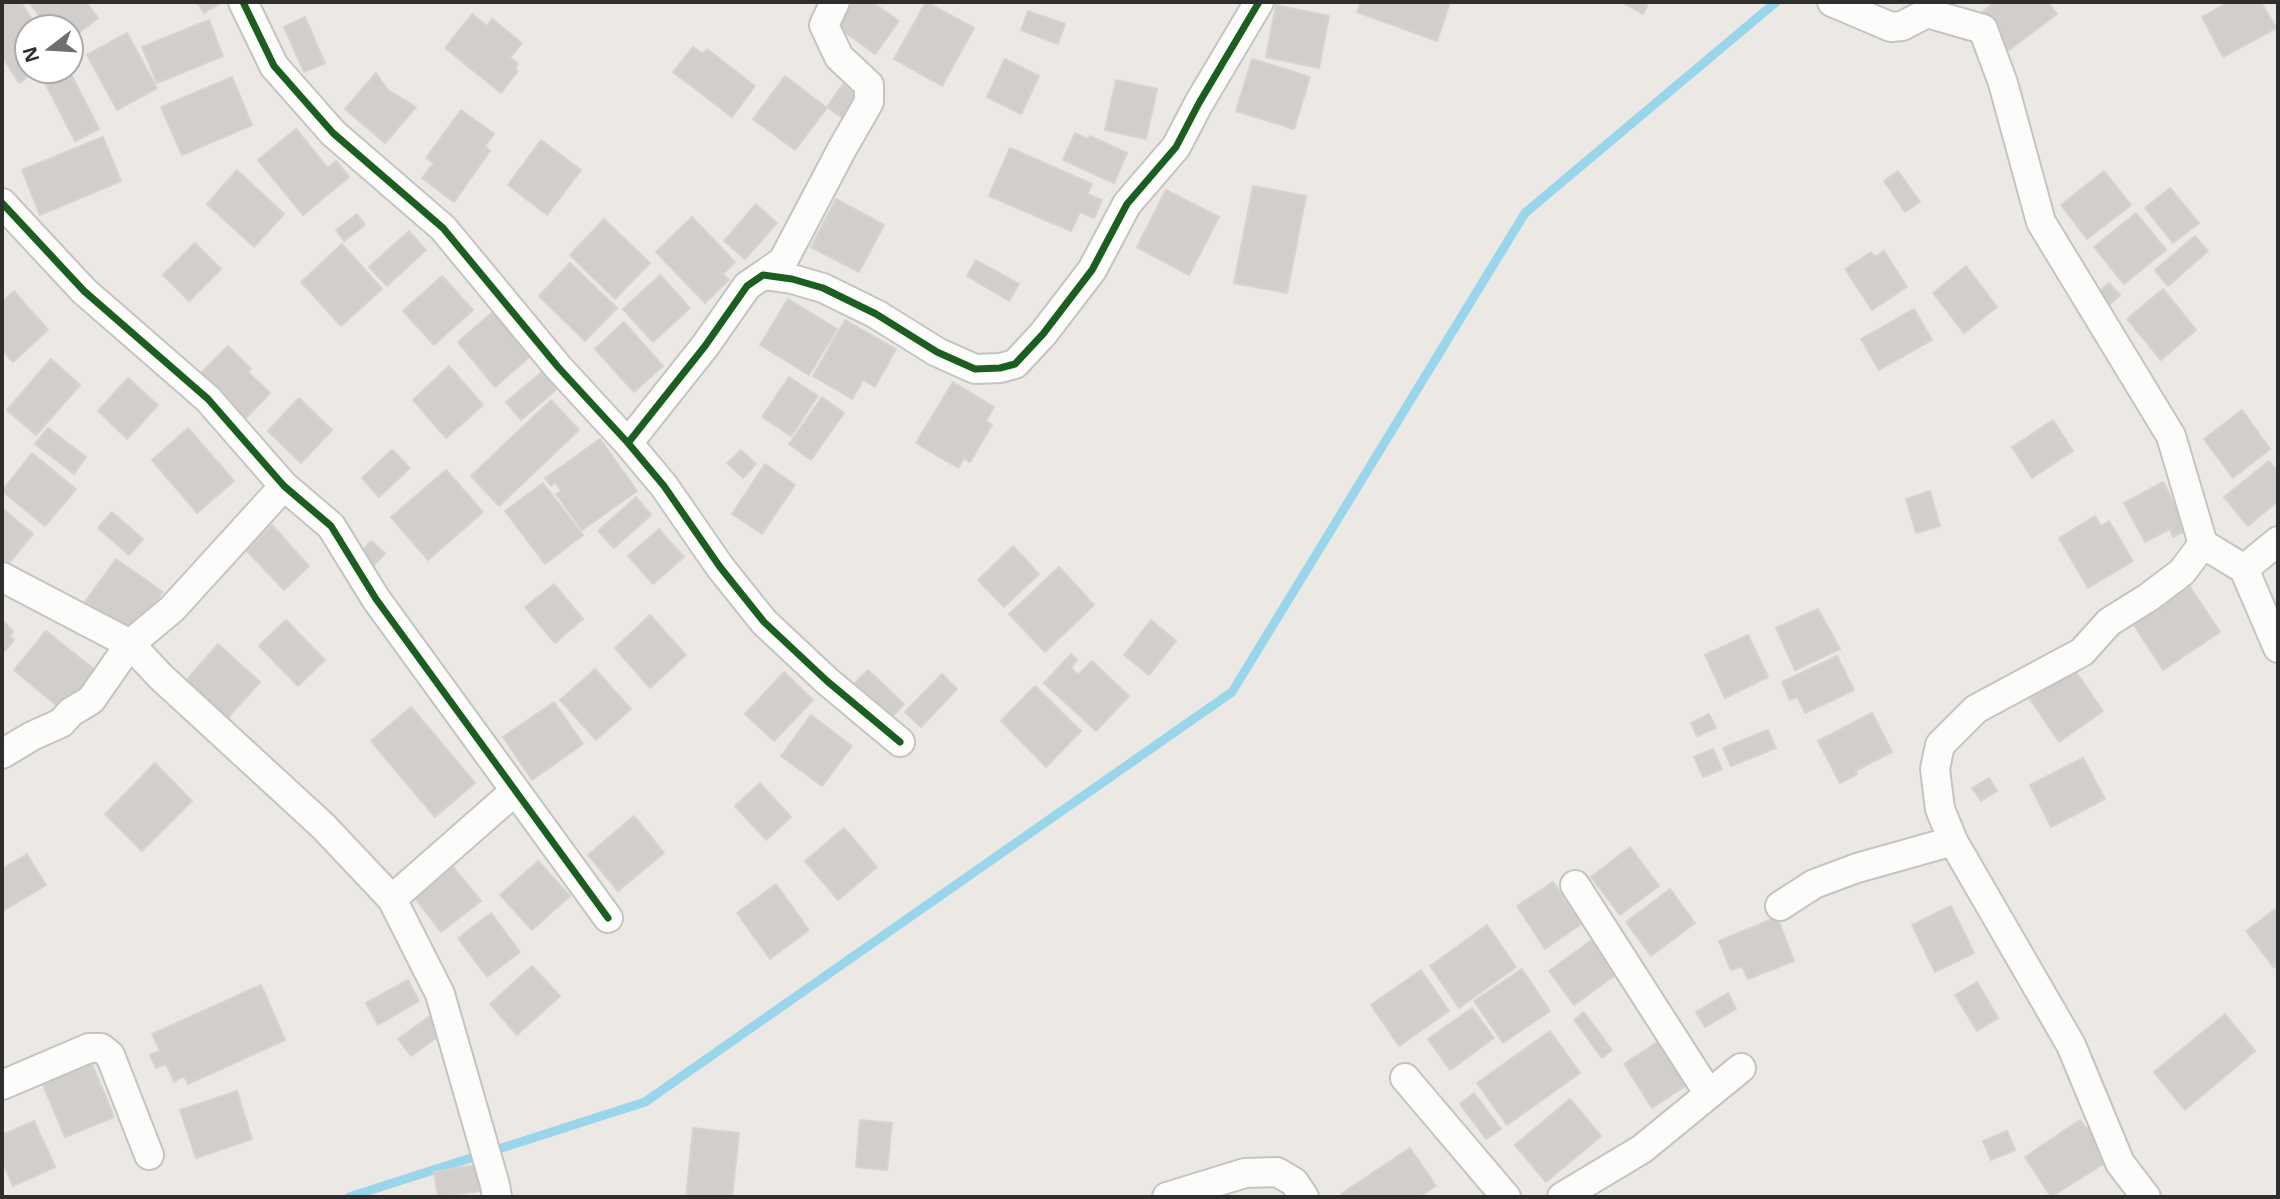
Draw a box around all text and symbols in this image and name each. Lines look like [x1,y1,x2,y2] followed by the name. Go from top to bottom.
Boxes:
[14,14,84,84] north arrow
[16,43,46,66] text: N

